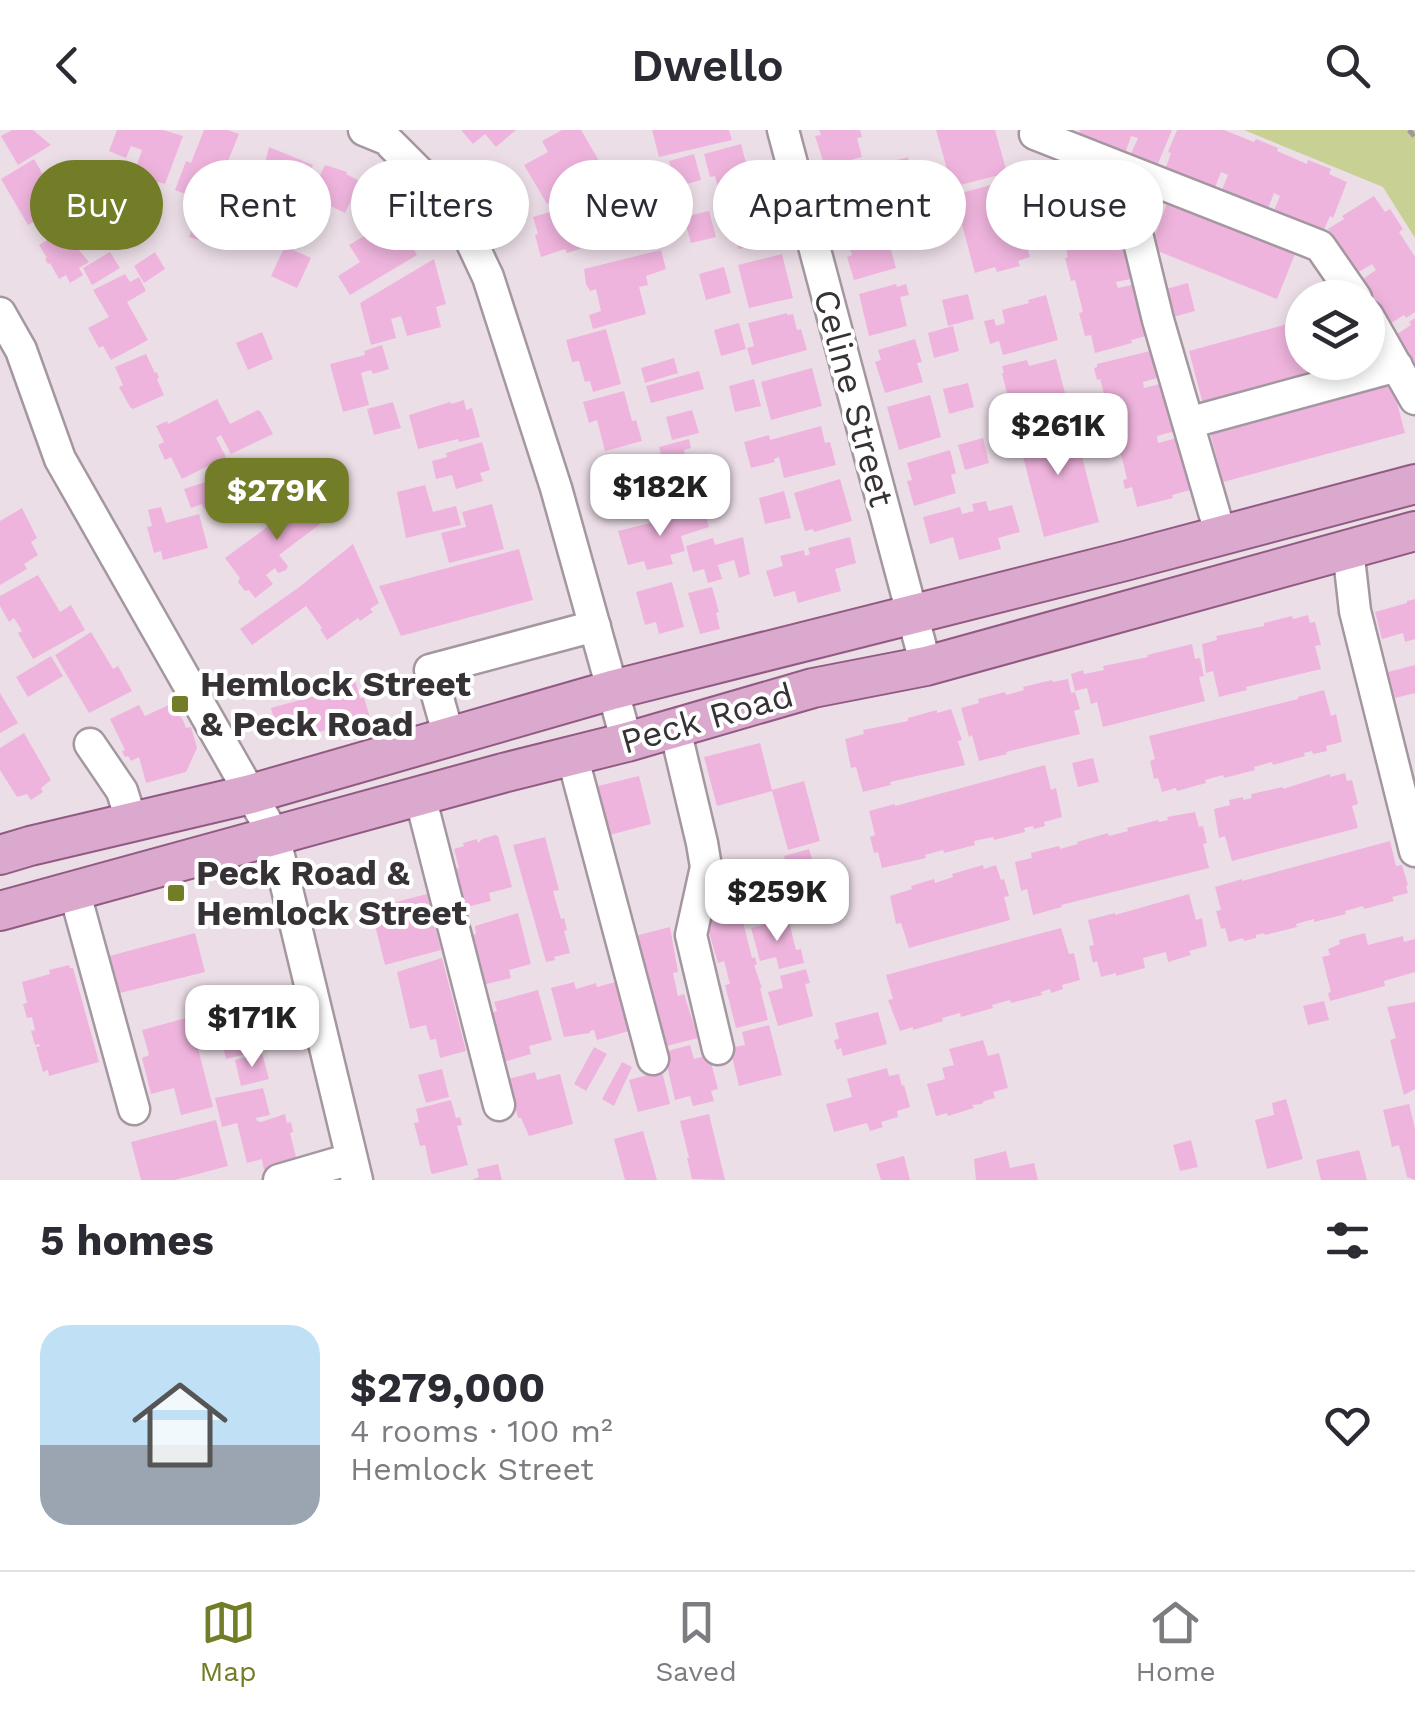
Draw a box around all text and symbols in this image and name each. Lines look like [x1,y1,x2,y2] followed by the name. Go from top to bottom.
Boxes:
[40,38,95,93] icon: back
[1320,38,1375,93] icon: search
[631,39,784,92] text: Dwello
[30,160,163,250] chip: Buy
[183,160,331,250] chip: Rent
[351,160,529,250] chip: Filters
[549,160,693,250] chip: New
[713,160,966,250] chip: Apartment
[986,160,1163,250] chip: House
[1285,280,1385,380] map controls
[1285,280,1385,380] button: layers
[805,285,903,512] street label: Celine Street
[988,393,1128,478] pin: $261K
[1011,406,1105,444] text: $261K
[590,454,730,539] pin: $182K
[207,458,347,543] pin: $279K
[612,467,708,505] text: $182K
[227,471,327,509] text: $279K
[200,663,471,745] place label: Hemlock Street & Peck Road
[616,673,798,763] street label: Peck Road
[169,693,191,715] marker: Hemlock Street & Peck Road
[196,852,467,934] place label: Peck Road & Hemlock Street
[707,859,847,944] pin: $259K
[727,872,827,910] text: $259K
[165,882,187,904] marker: Peck Road & Hemlock Street
[182,985,322,1070] pin: $171K
[207,998,297,1036] text: $171K
[1320,1213,1375,1268] icon: filters
[40,1216,214,1265] text: 5 homes
[350,1363,545,1412] text: $279,000
[120,1365,240,1485] icon: home
[1320,1398,1375,1453] icon: heart
[350,1412,613,1450] text: 4 rooms · 100 m²
[350,1450,594,1488] text: Hemlock Street
[199,1595,257,1688] tab: Map
[655,1595,737,1688] tab: Saved
[1136,1595,1216,1688] tab: Home

